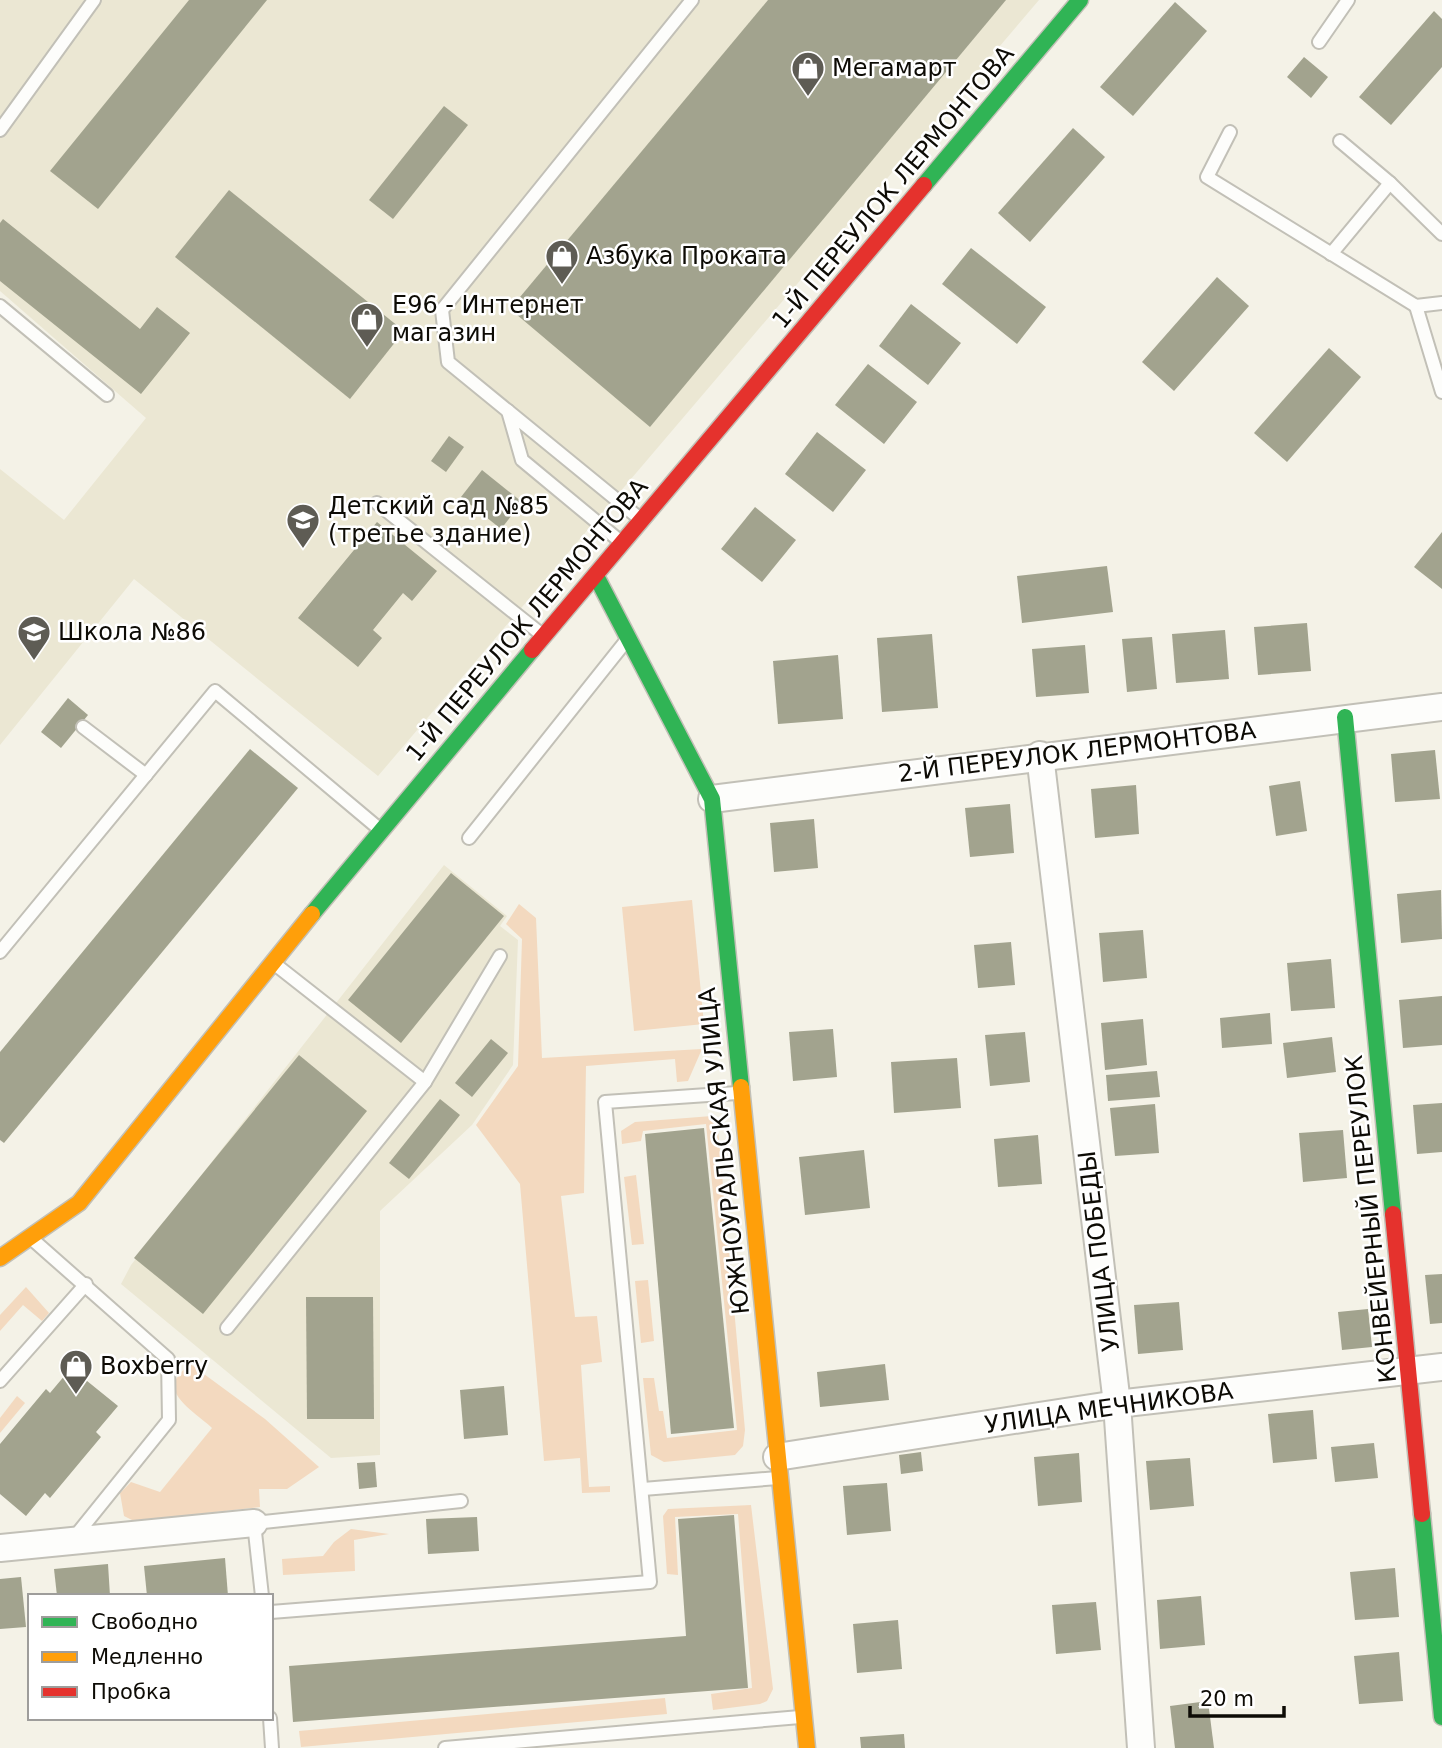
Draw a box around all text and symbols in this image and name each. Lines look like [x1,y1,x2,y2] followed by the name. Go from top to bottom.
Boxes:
[766,39,1020,334] street label: 1-Й ПЕРЕУЛОК ЛЕРМОНТОВА
[789,49,827,98] shop icon: Мегамарт
[832,54,957,82] place label: Мегамарт
[543,237,581,286] shop icon: Азбука Проката
[586,242,787,270] place label: Азбука Проката
[392,291,584,347] place label: Е96 - Интернет магазин
[348,300,386,349] shop icon: Е96 - Интернет магазин
[400,472,654,767] street label: 1-Й ПЕРЕУЛОК ЛЕРМОНТОВА
[328,492,550,548] place label: Детский сад №85 (третье здание)
[284,501,322,550] school or university icon: Детский сад №85 (третье здание)
[15,613,53,662] school or university icon: Школа №86
[58,618,206,646] place label: Школа №86
[896,715,1258,788] street label: 2-Й ПЕРЕУЛОК ЛЕРМОНТОВА
[693,985,755,1316] street label: ЮЖНОУРАЛЬСКАЯ УЛИЦА
[1339,1054,1402,1384] street label: КОНВЕЙЕРНЫЙ ПЕРЕУЛОК
[1073,1149,1125,1353] street label: УЛИЦА ПОБЕДЫ
[57,1347,95,1396] shop icon: Boxberry
[100,1352,208,1380] place label: Boxberry
[983,1377,1236,1439] street label: УЛИЦА МЕЧНИКОВА
[28,1594,273,1720] legend
[91,1610,198,1634] text: Свободно
[91,1645,203,1669] text: Медленно
[1190,1674,1284,1718] scale bar
[91,1680,171,1704] text: Пробка
[1200,1687,1254,1711] text: 20 m

